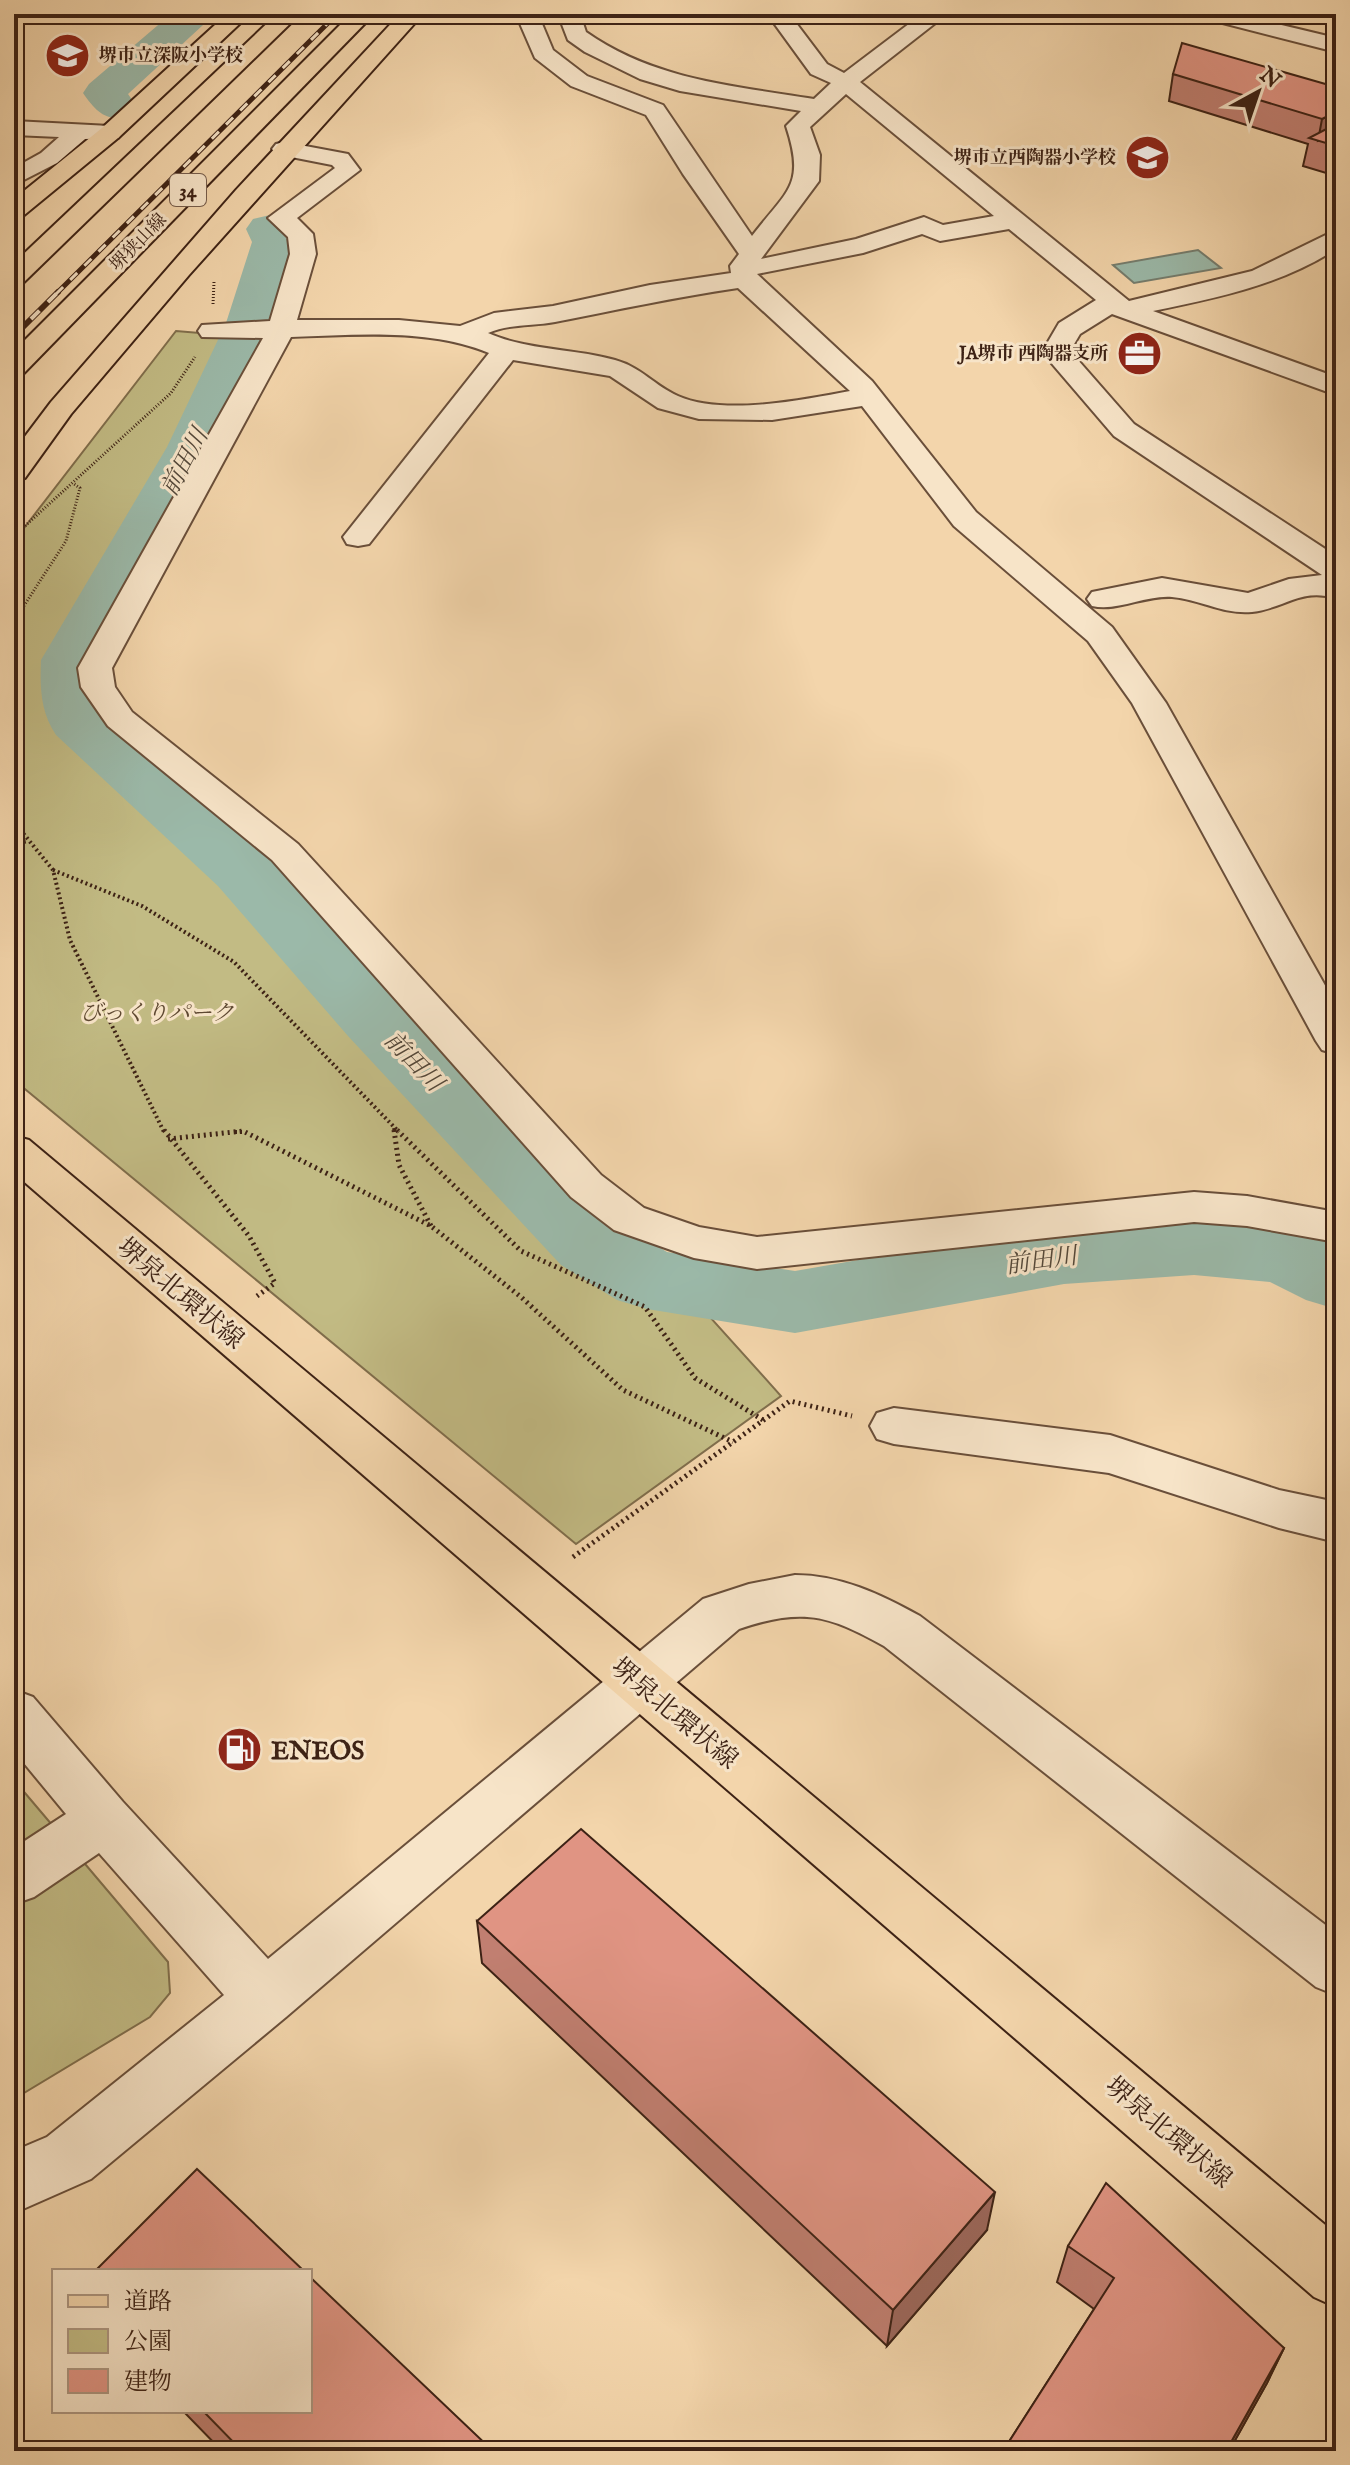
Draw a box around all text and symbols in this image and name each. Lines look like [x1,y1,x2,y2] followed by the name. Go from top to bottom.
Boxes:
[44,31,92,79] school or university icon: 堺市立深阪小学校
[99,45,243,68] place label: 堺市立深阪小学校
[1218,52,1298,132] north arrow
[1253,61,1286,95] text: N
[1123,133,1171,181] school or university icon: 堺市立西陶器小学校
[954,147,1116,170] place label: 堺市立西陶器小学校
[170,174,206,206] road number: 34
[106,209,172,277] street label: 堺狭山線
[1115,329,1163,377] office icon: JA堺市 西陶器支所
[957,343,1108,366] place label: JA堺市 西陶器支所
[155,421,217,502] water label: 前田川
[80,1000,234,1028] park label: びっくりパーク
[377,1025,451,1101] water label: 前田川
[110,1231,250,1357] street label: 堺泉北環状線
[1003,1241,1082,1282] water label: 前田川
[604,1651,744,1777] street label: 堺泉北環状線
[216,1726,264,1774] fuel station icon: ENEOS
[271,1735,364,1768] place label: ENEOS
[1098,2070,1238,2196] street label: 堺泉北環状線
[52,2269,312,2413] legend
[124,2287,172,2318] text: 道路
[124,2327,172,2358] text: 公園
[124,2367,172,2398] text: 建物

